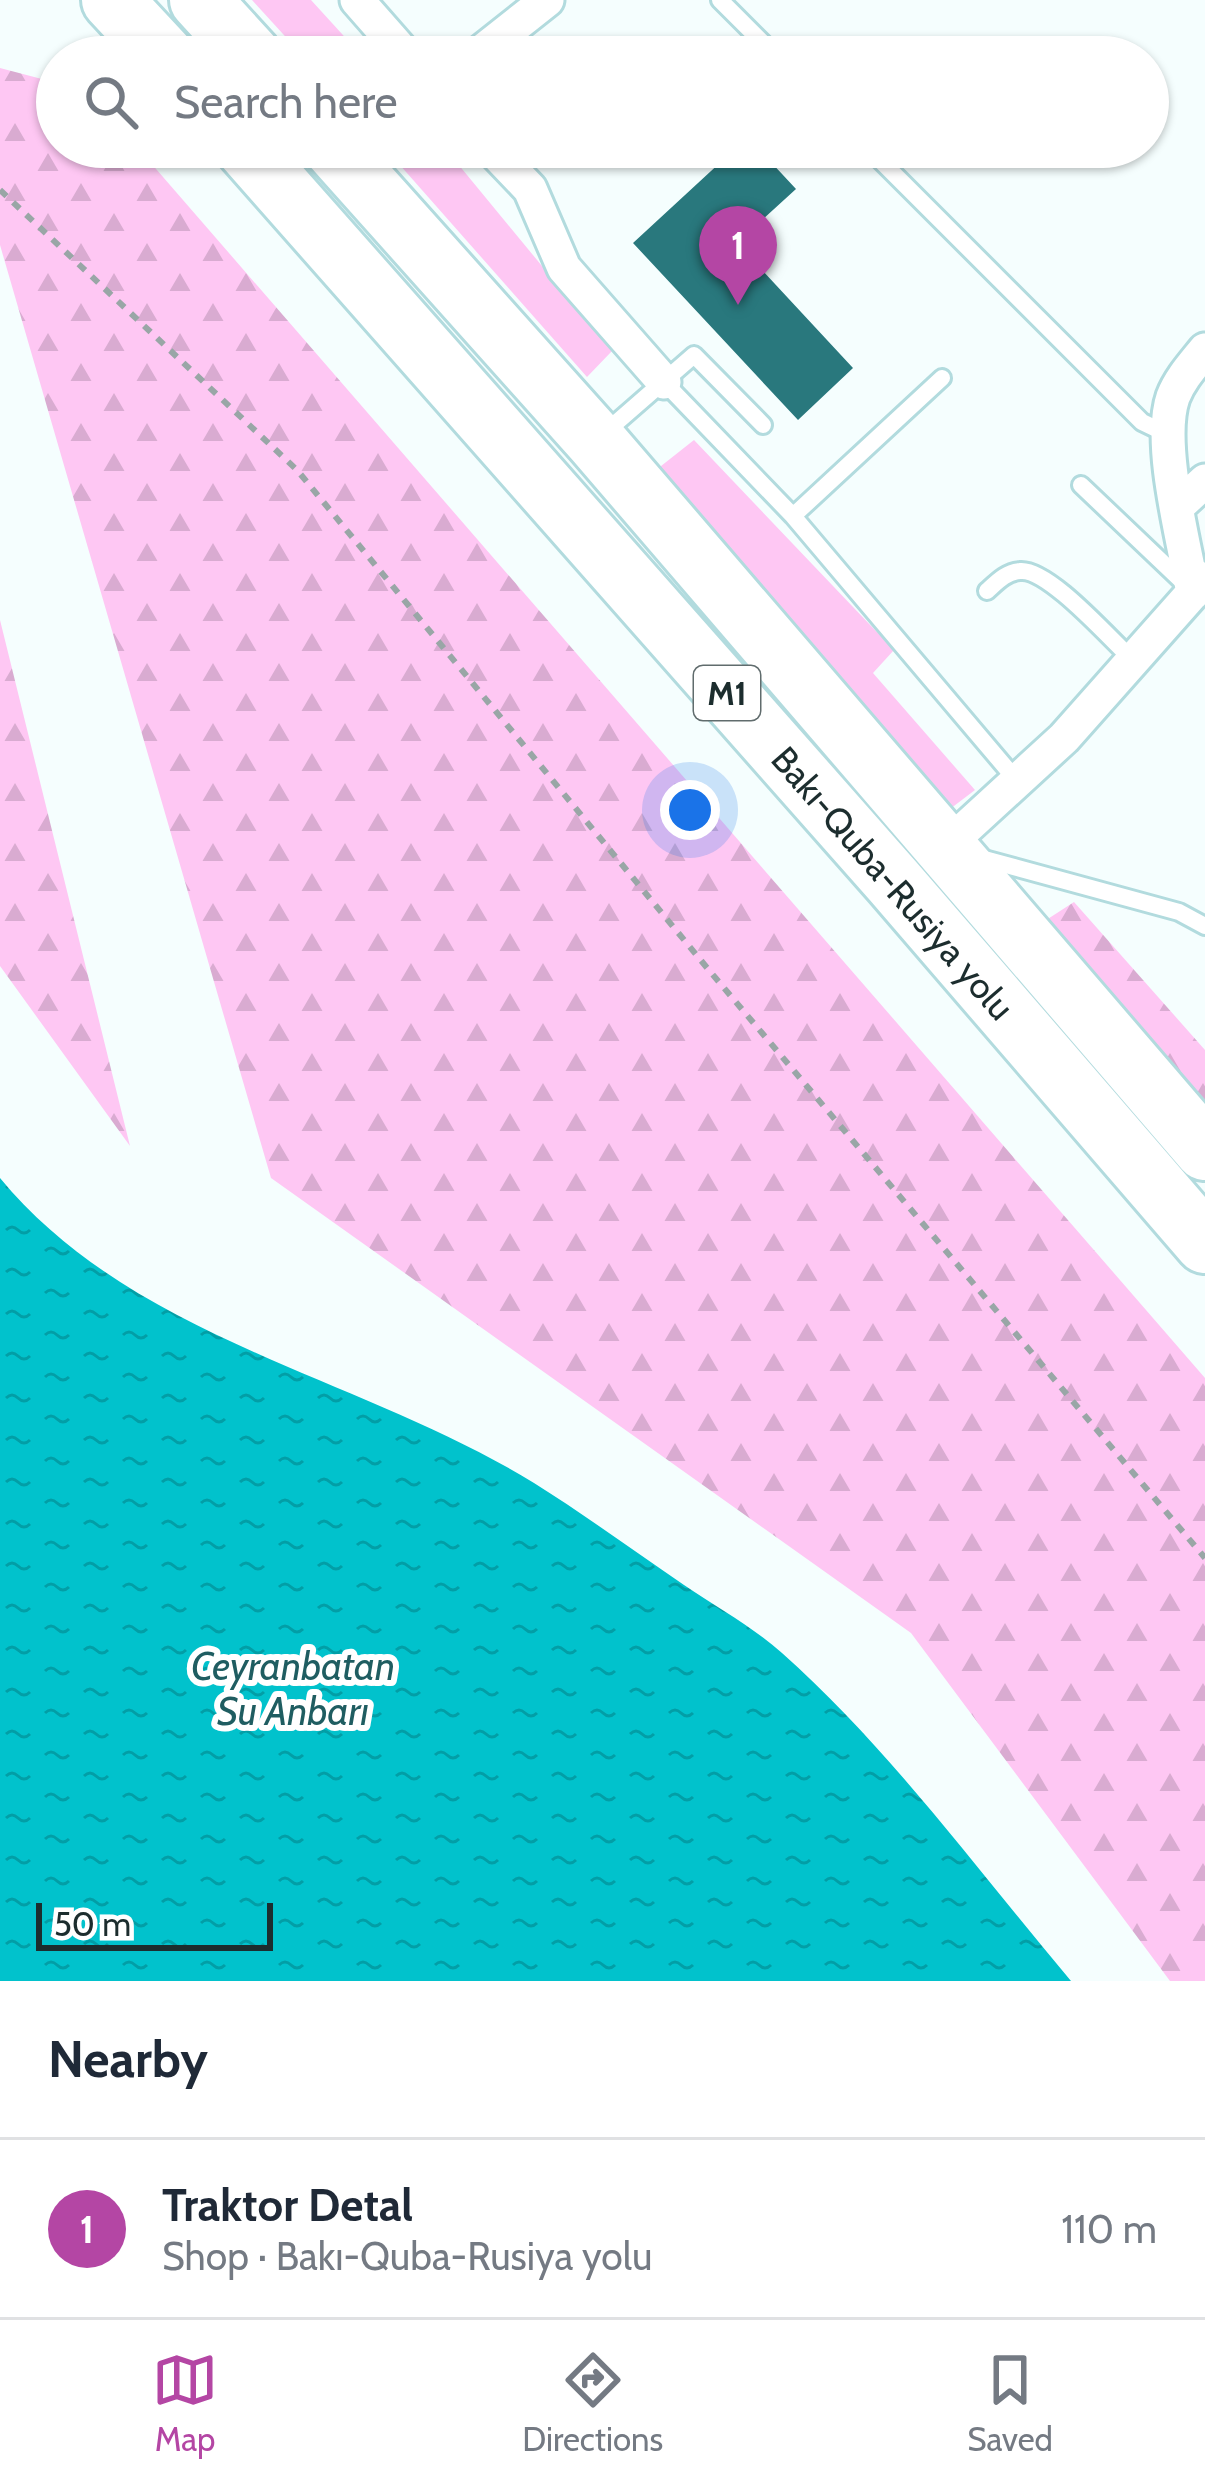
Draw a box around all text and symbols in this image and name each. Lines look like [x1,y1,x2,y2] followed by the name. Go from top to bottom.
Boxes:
[36,36,1169,168] search box
[78,69,144,135] icon: search
[174,75,398,129] text: Search here
[699,206,777,305] pin: 1
[694,666,760,720] road number: M1
[762,737,1024,1029] street label: Bakı-Quba-Rusiya yolu
[660,780,720,840] your location
[191,1642,395,1735] water label: Ceyranbatan Su Anbarı
[36,1897,273,1950] scale bar
[54,1904,131,1944] text: 50 m
[48,2028,208,2090] text: Nearby
[162,2178,413,2232] text: Traktor Detal
[80,2205,94,2253] text: 1
[1061,2205,1157,2253] text: 110 m
[162,2232,652,2280] text: Shop · Bakı-Quba-Rusiya yolu
[152,2347,218,2459] tab: Map
[522,2347,663,2459] tab: Directions
[967,2347,1053,2459] tab: Saved

